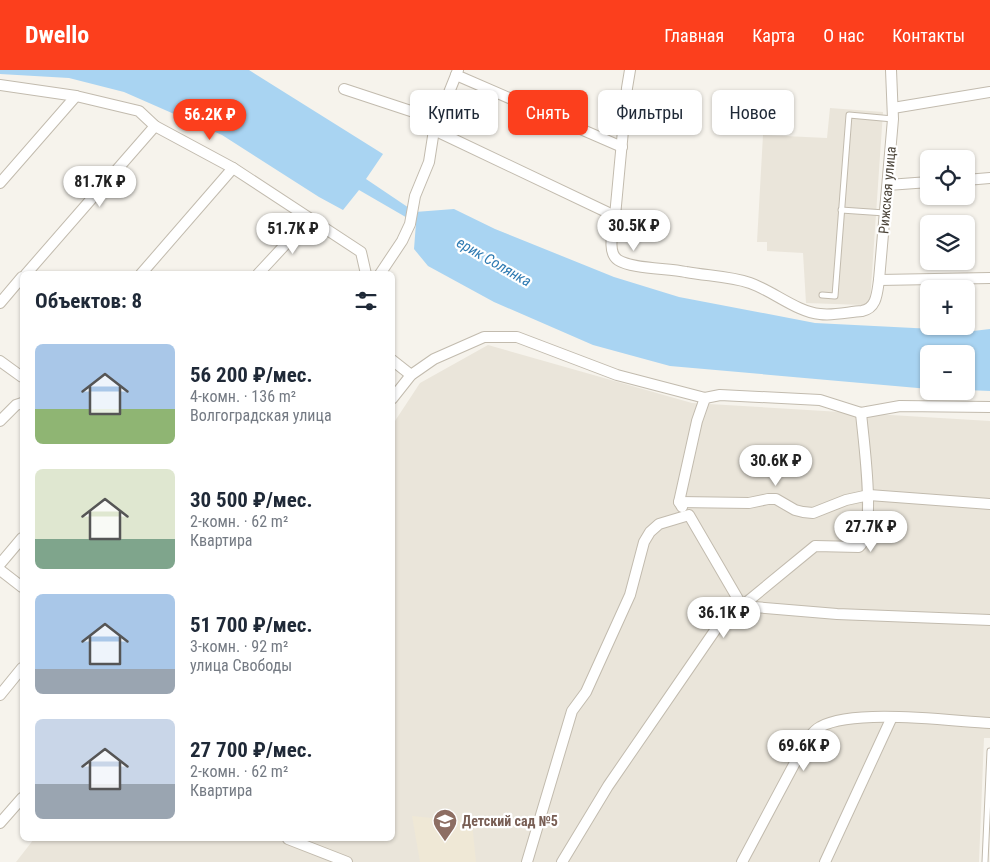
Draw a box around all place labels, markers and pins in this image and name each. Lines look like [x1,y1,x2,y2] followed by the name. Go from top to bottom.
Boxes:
[164,98,256,141] pin: 56.2K ₽
[54,166,146,208] pin: 81.7K ₽
[588,210,680,252] pin: 30.5K ₽
[247,212,339,255] pin: 51.7K ₽
[730,444,822,487] pin: 30.6K ₽
[825,510,917,553] pin: 27.7K ₽
[678,596,770,639] pin: 36.1K ₽
[758,730,850,772] pin: 69.6K ₽
[432,808,458,842] school or university icon: Детский сад №5
[462,813,558,829] place label: Детский сад №5

